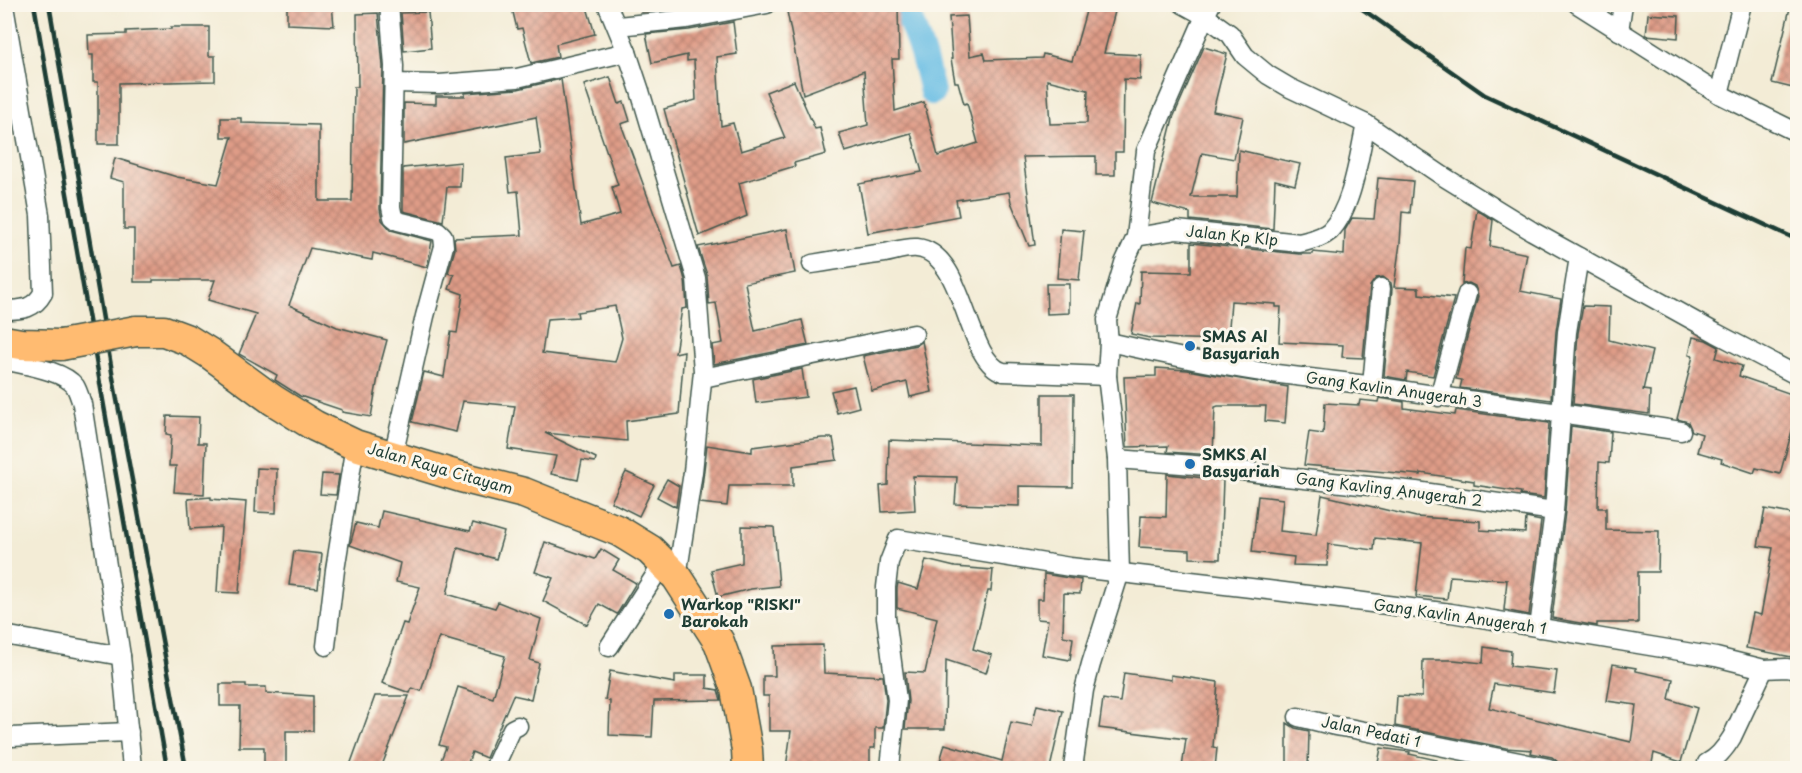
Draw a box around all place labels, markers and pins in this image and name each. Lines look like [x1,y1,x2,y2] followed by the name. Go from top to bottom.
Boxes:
[1202,324,1280,364] place label: SMAS Al Basyariah
[1183,339,1197,353] marker: SMAS Al Basyariah
[1202,442,1280,482] place label: SMKS Al Basyariah
[1183,457,1197,471] marker: SMKS Al Basyariah
[681,592,801,632] place label: Warkop "RISKI" Barokah
[662,607,676,621] marker: Warkop "RISKI" Barokah

